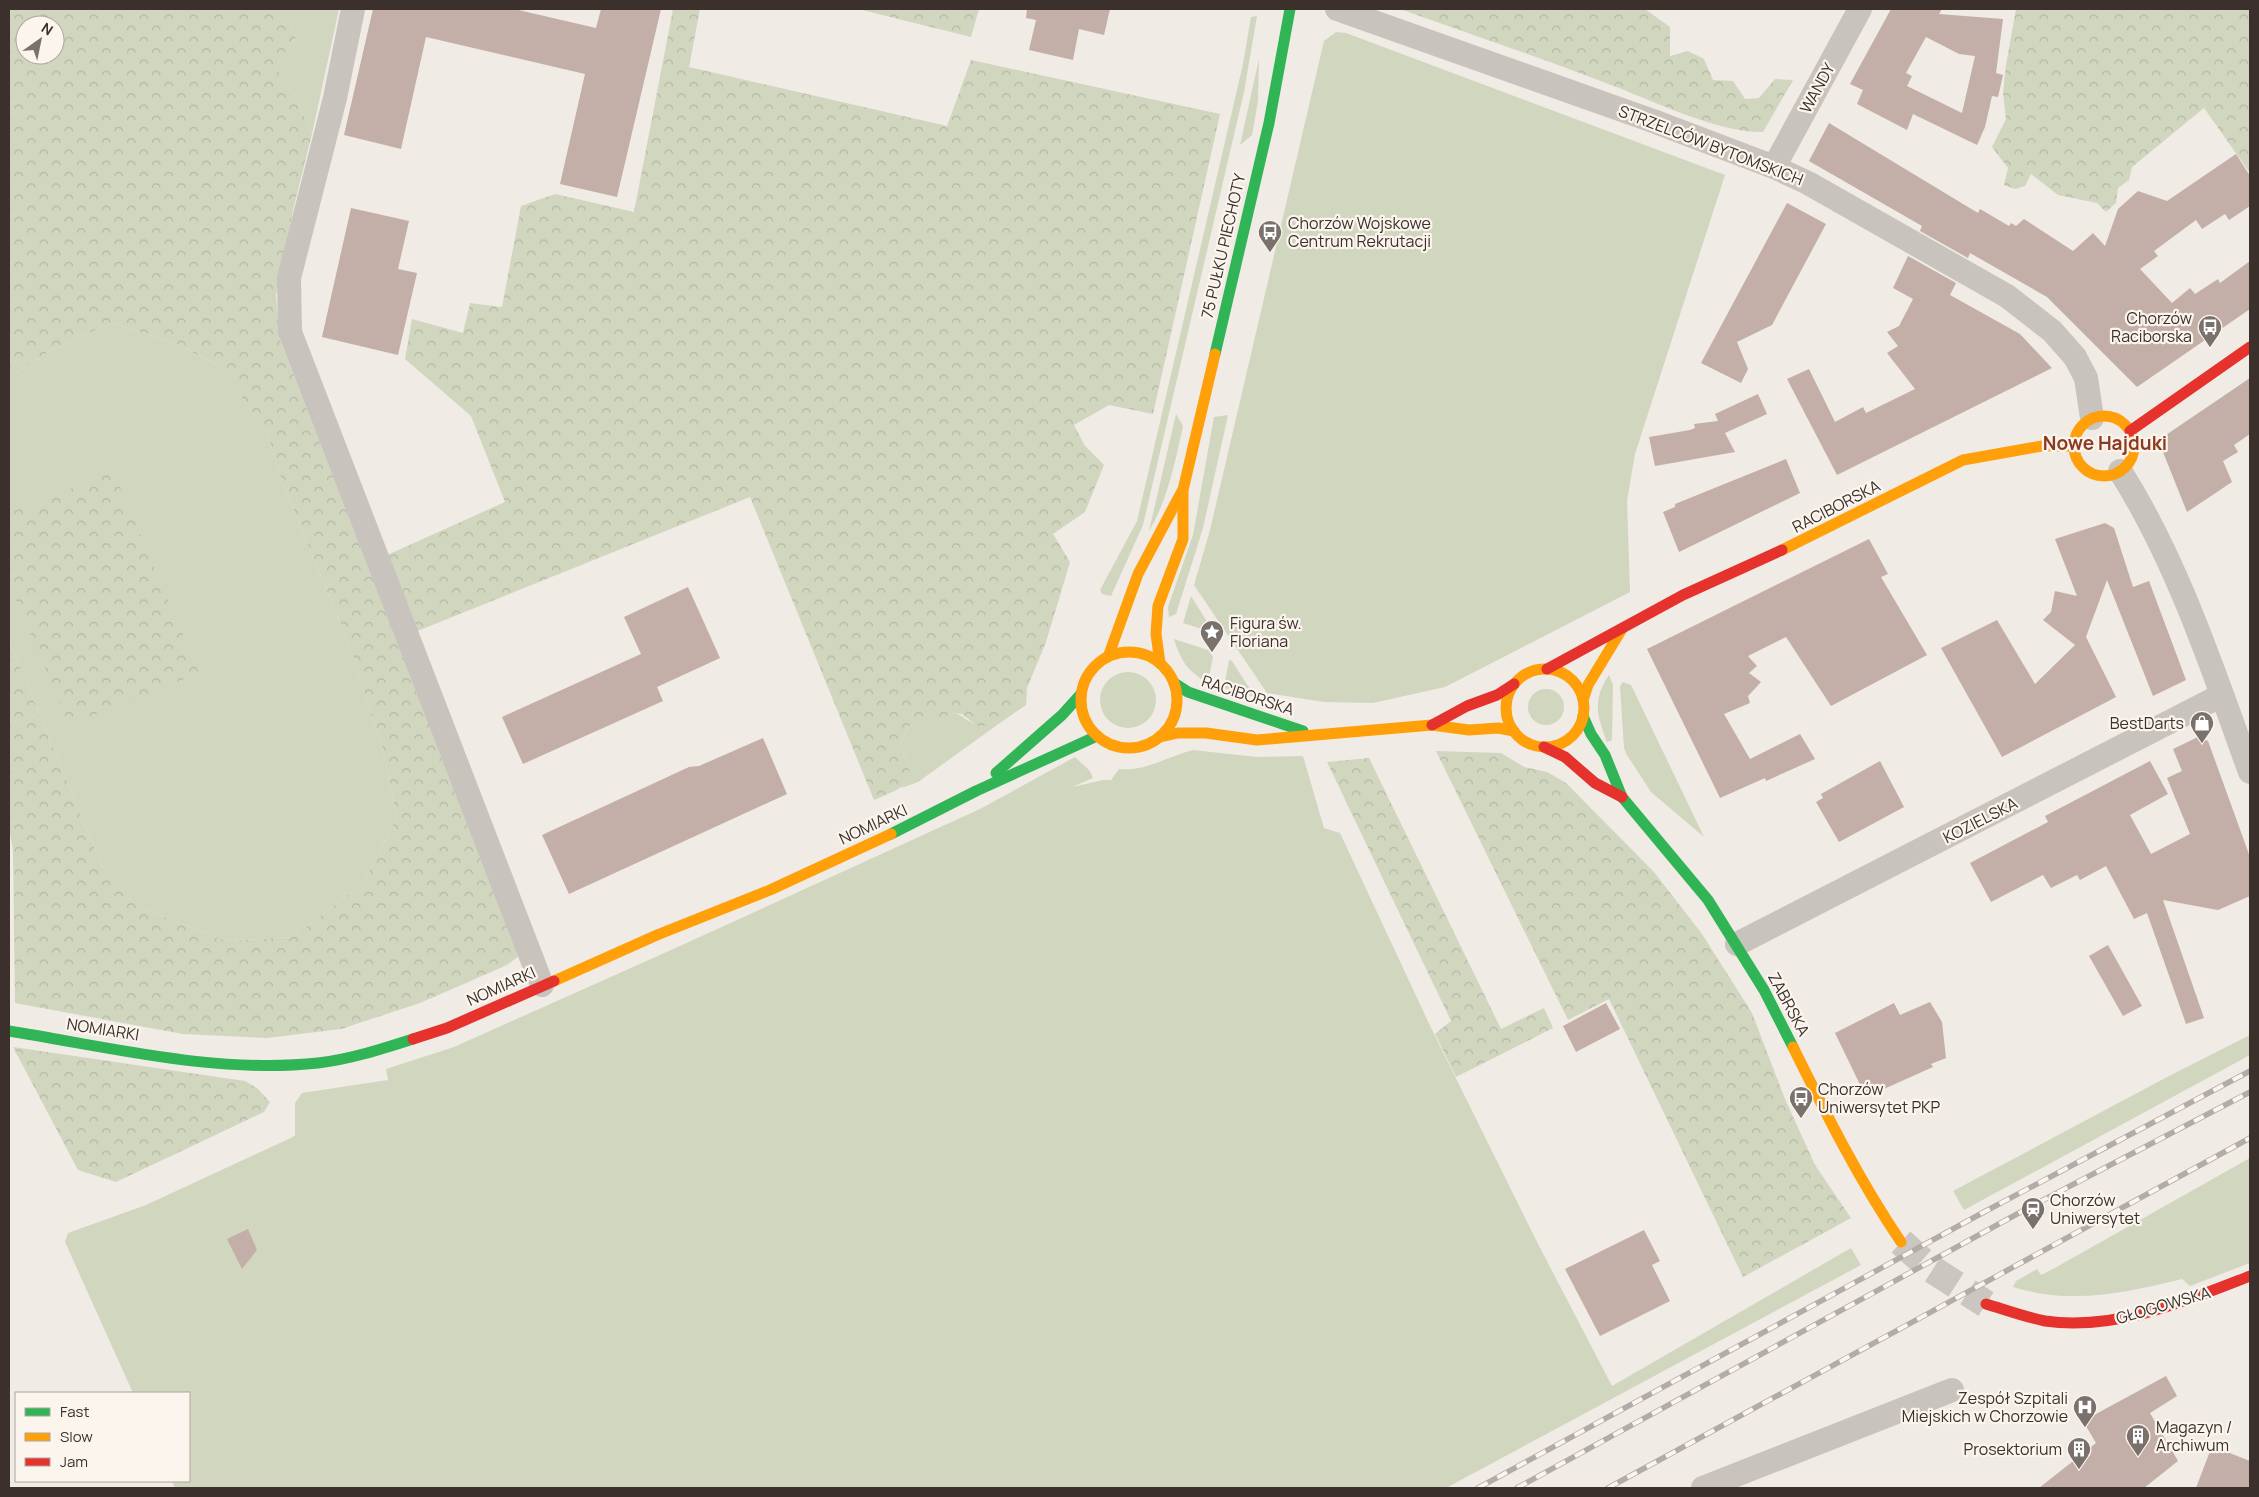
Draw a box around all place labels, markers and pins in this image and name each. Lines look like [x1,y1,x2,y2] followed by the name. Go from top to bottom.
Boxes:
[1288,212,1431,252] place label: Chorzów Wojskowe Centrum Rekrutacji
[1257,219,1283,253] bus stop icon: Chorzów Wojskowe Centrum Rekrutacji
[2111,307,2192,347] place label: Chorzów Raciborska
[2197,314,2223,348] bus stop icon: Chorzów Raciborska
[1230,612,1301,652] place label: Figura św. Floriana
[1199,619,1225,653] place icon: Figura św. Floriana
[2189,710,2215,744] shop icon: BestDarts
[2110,712,2184,734] place label: BestDarts
[1818,1078,1941,1118] place label: Chorzów Uniwersytet PKP
[1788,1085,1814,1119] bus stop icon: Chorzów Uniwersytet PKP
[2050,1189,2140,1229] place label: Chorzów Uniwersytet
[2020,1196,2046,1230] station icon: Chorzów Uniwersytet
[1902,1387,2068,1427] place label: Zespół Szpitali Miejskich w Chorzowie
[2072,1394,2098,1428] hospital icon: Zespół Szpitali Miejskich w Chorzowie
[2156,1416,2232,1456] place label: Magazyn / Archiwum
[2125,1423,2151,1457] building icon: Magazyn / Archiwum
[2066,1436,2092,1470] building icon: Prosektorium
[1964,1438,2062,1460] place label: Prosektorium

